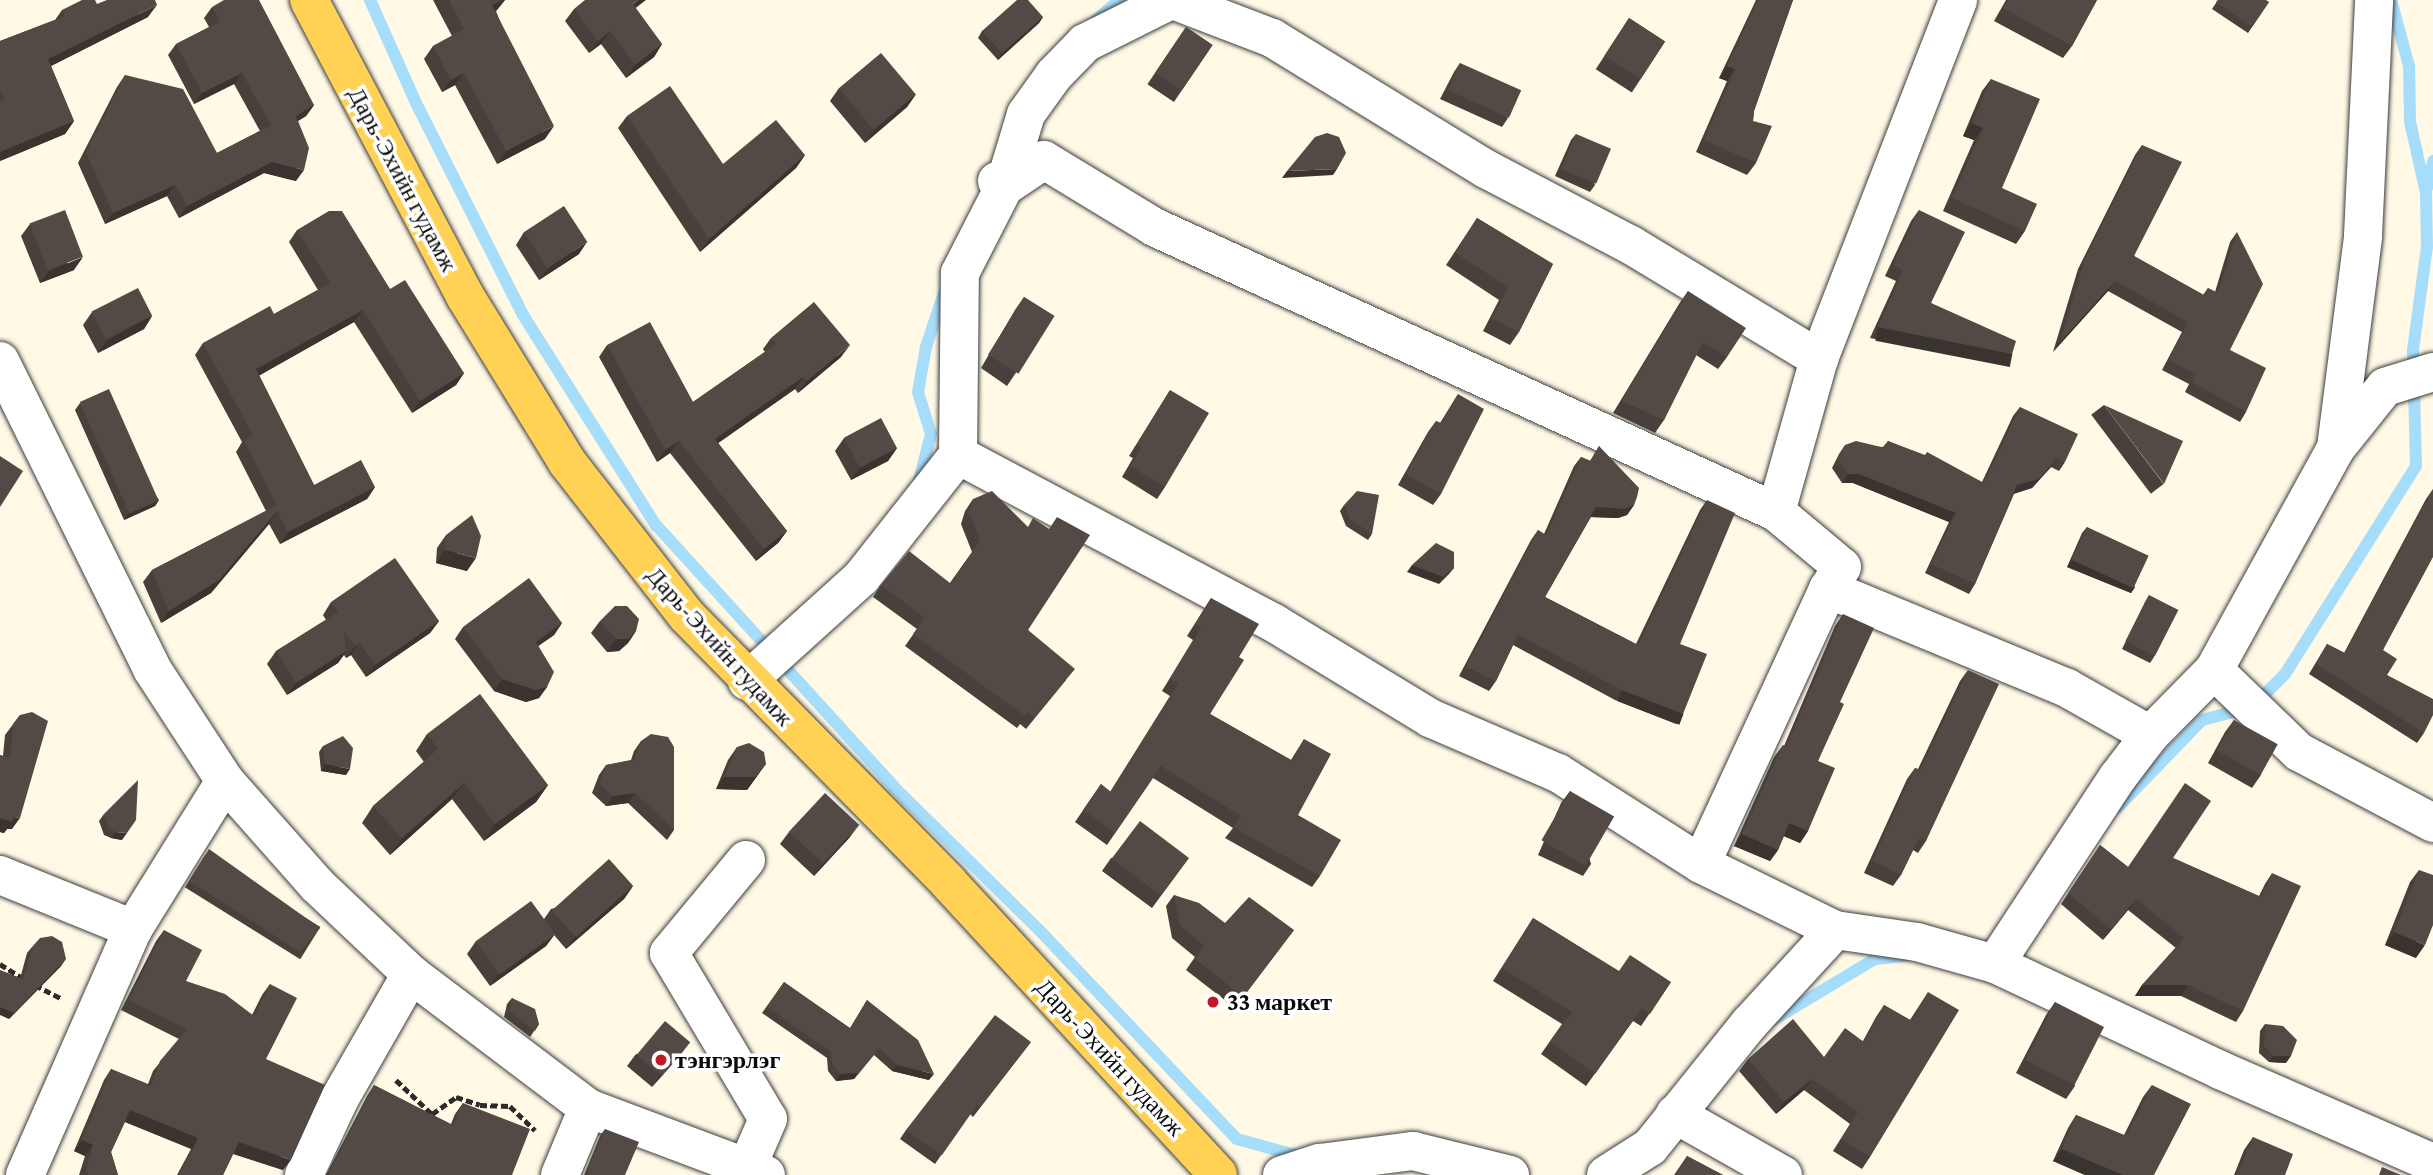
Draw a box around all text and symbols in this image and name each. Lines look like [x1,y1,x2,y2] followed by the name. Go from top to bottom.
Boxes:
[342,82,464,276] street label: Дарь-Эхийн гудамж
[641,560,799,732] street label: Дарь-Эхийн гудамж
[1030,972,1190,1142] street label: Дарь-Эхийн гудамж
[1227,988,1332,1016] place label: 33 маркет
[1205,994,1221,1010] marker: 33 маркет
[675,1046,780,1074] place label: тэнгэрлэг
[653,1052,669,1068] marker: тэнгэрлэг

